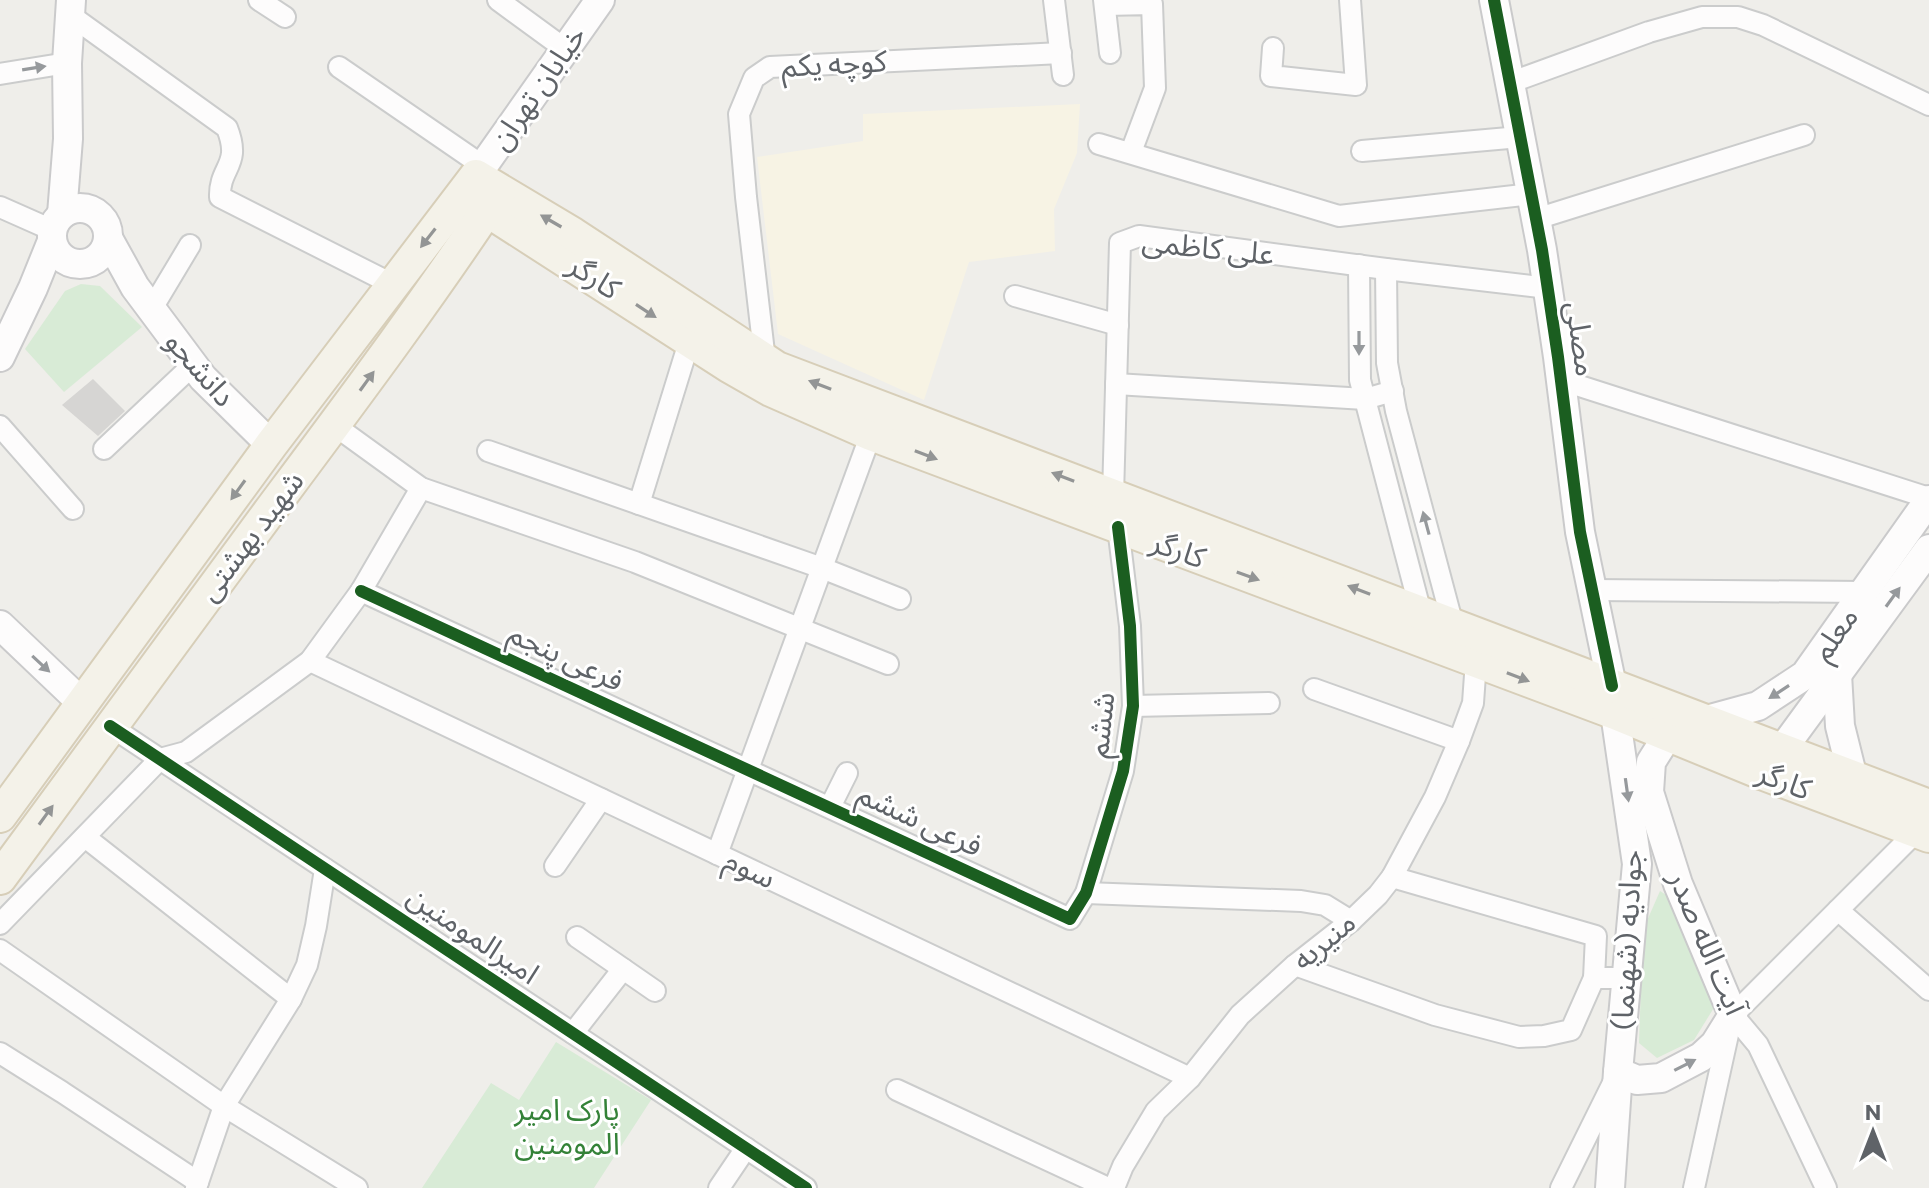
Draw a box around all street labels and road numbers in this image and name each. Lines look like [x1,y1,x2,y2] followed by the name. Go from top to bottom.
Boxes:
[480,17,593,157] street label: خیابان تهران
[780,40,889,90] street label: کوچه یکم
[1140,220,1276,272] street label: علی کاظمی
[561,244,629,307] street label: کارگر
[1559,299,1607,379] street label: مصلی
[158,322,245,413] street label: دانشجو
[188,462,311,608] street label: شهید بهشتی
[1145,520,1212,576] street label: کارگر
[1801,599,1870,671] street label: معلم
[501,612,630,704] street label: فرعی پنجم
[1077,690,1127,760] street label: ششم
[1751,751,1818,807] street label: کارگر
[850,773,989,869] street label: فرعی ششم
[717,839,783,900] street label: سوم
[1601,849,1649,1031] street label: جوادیه (شهنما)
[1661,864,1757,1021] street label: آیت الله صدر
[401,875,547,991] street label: امیرالمومنین
[1283,902,1362,977] street label: منیریه

